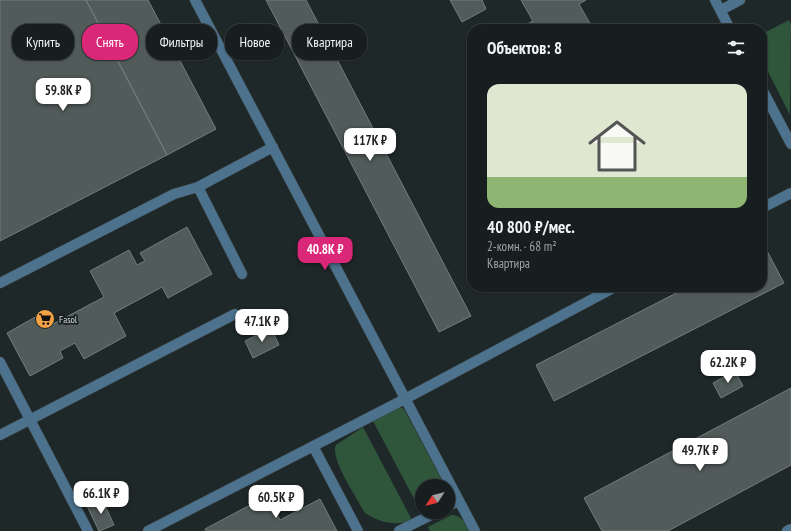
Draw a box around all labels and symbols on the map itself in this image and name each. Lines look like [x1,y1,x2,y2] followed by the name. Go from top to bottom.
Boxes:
[26,78,100,112] pin: 59.8K ₽
[337,128,403,162] pin: 117K ₽
[288,237,362,271] pin: 40.8K ₽
[34,308,56,330] supermarket icon: Fasol
[225,309,299,343] pin: 47.1K ₽
[59,313,78,326] place label: Fasol
[691,350,765,384] pin: 62.2K ₽
[663,438,737,472] pin: 49.7K ₽
[415,479,455,519] north arrow
[64,481,138,515] pin: 66.1K ₽
[239,485,313,519] pin: 60.5K ₽

